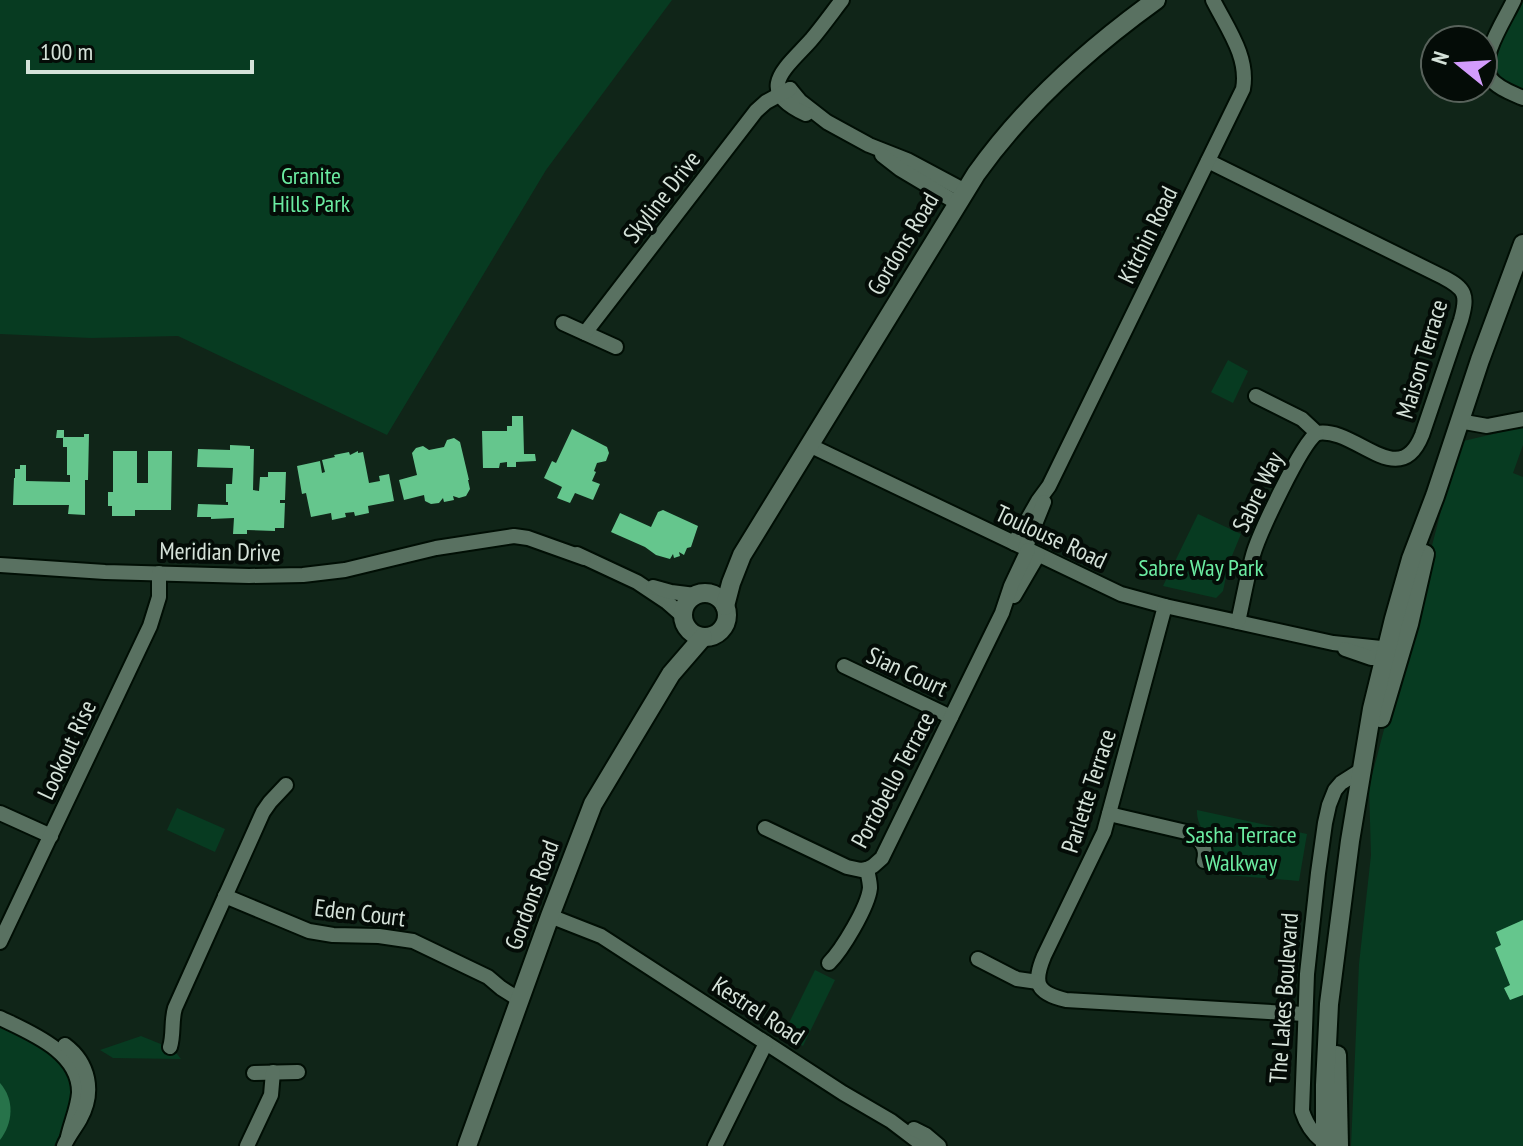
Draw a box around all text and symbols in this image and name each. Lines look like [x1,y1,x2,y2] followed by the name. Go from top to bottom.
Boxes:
[28,24,252,74] scale bar
[1419,24,1499,104] north arrow
[40,36,93,67] text: 100 m
[1425,48,1455,68] text: N
[616,144,707,249] street label: Skyline Drive
[272,160,351,219] park label: Granite Hills Park
[1111,181,1184,288] street label: Kitchin Road
[860,187,945,301] street label: Gordons Road
[1389,296,1454,422] street label: Maison Terrace
[1225,447,1290,537] street label: Sabre Way
[991,497,1112,576] street label: Toulouse Road
[159,535,281,568] street label: Meridian Drive
[1138,552,1264,583] park label: Sabre Way Park
[862,639,953,704] street label: Sian Court
[30,695,103,804] street label: Lookout Rise
[844,706,941,853] street label: Portobello Terrace
[1054,725,1123,857] street label: Parlette Terrace
[1185,819,1297,878] park label: Sasha Terrace Walkway
[497,836,566,954] street label: Gordons Road
[313,892,408,933] street label: Eden Court
[1262,912,1305,1084] street label: The Lakes Boulevard
[706,969,810,1052] street label: Kestrel Road

